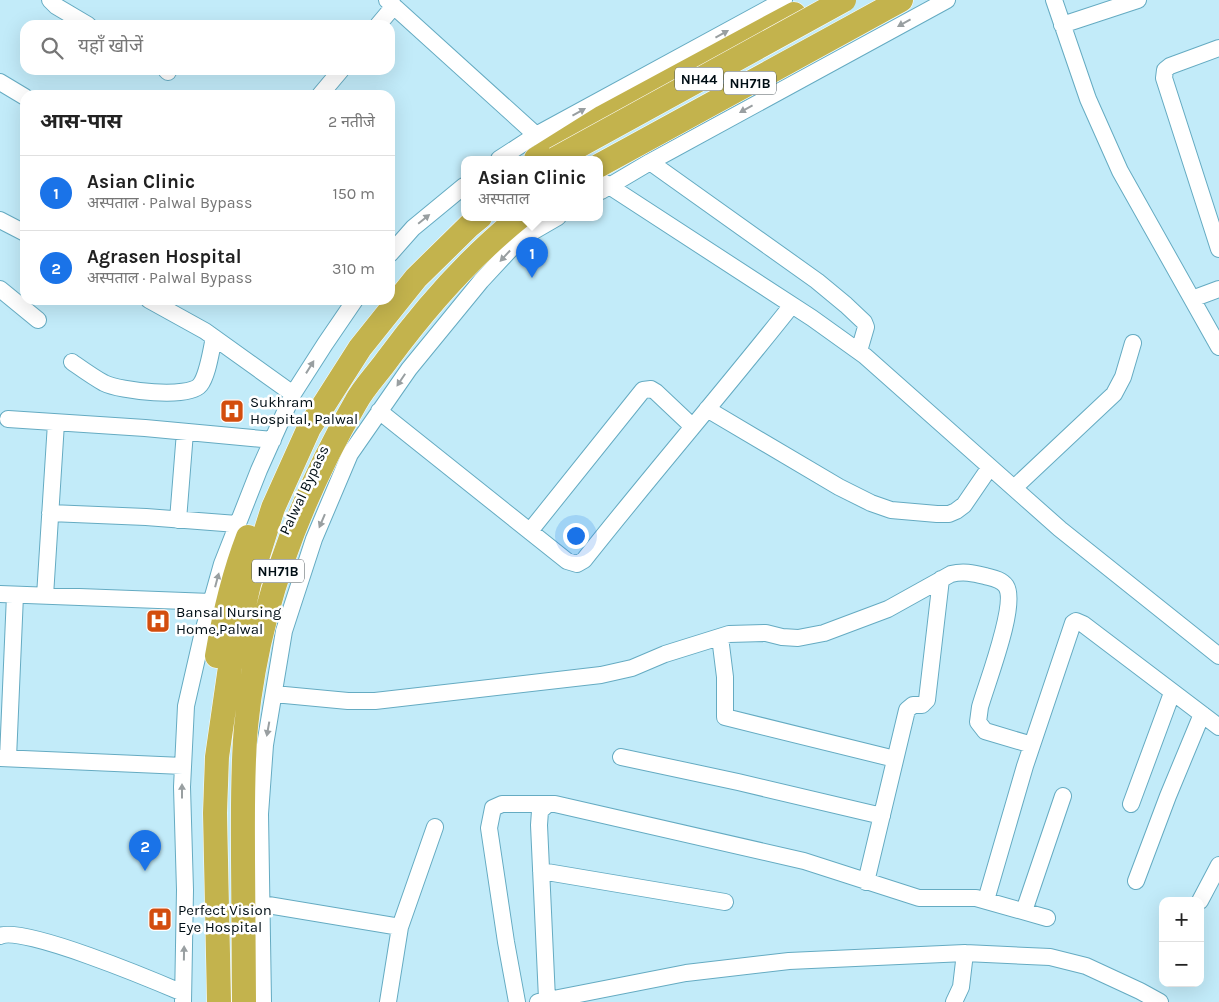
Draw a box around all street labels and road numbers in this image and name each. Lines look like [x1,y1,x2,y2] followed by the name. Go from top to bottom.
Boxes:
[675,68,723,90] road number: NH44
[724,72,776,95] road number: NH71B
[275,442,333,538] street label: Palwal Bypass
[252,560,304,582] road number: NH71B

